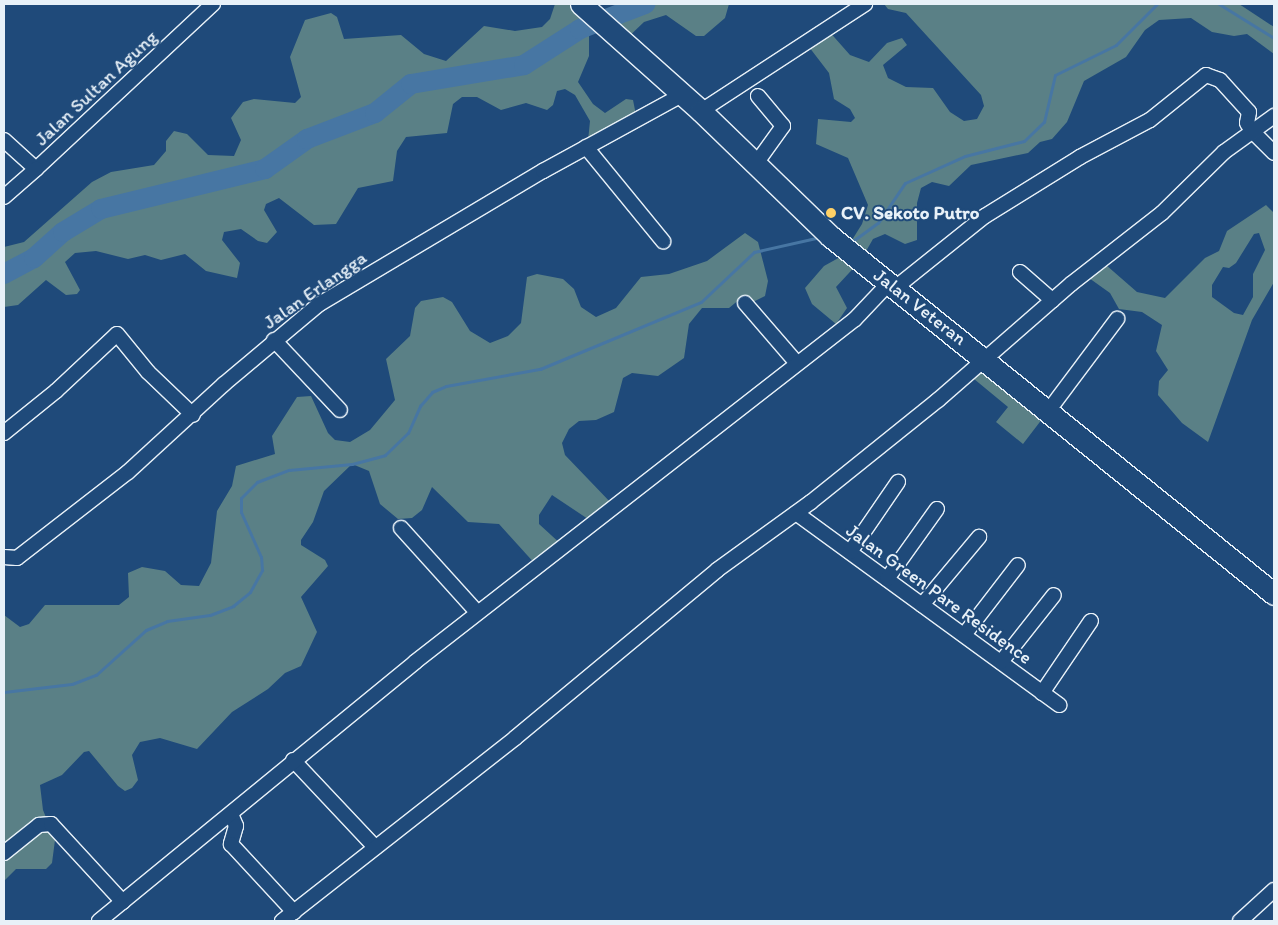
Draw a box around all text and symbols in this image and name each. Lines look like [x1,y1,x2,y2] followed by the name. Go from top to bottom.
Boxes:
[30,26,162,150] street label: Jalan Sultan Agung
[841,202,979,224] place label: CV. Sekoto Putro
[825,207,837,219] marker: CV. Sekoto Putro
[259,246,371,334] street label: Jalan Erlangga
[869,264,971,350] street label: Jalan Veteran
[842,519,1036,669] street label: Jalan Green Pare Residence

